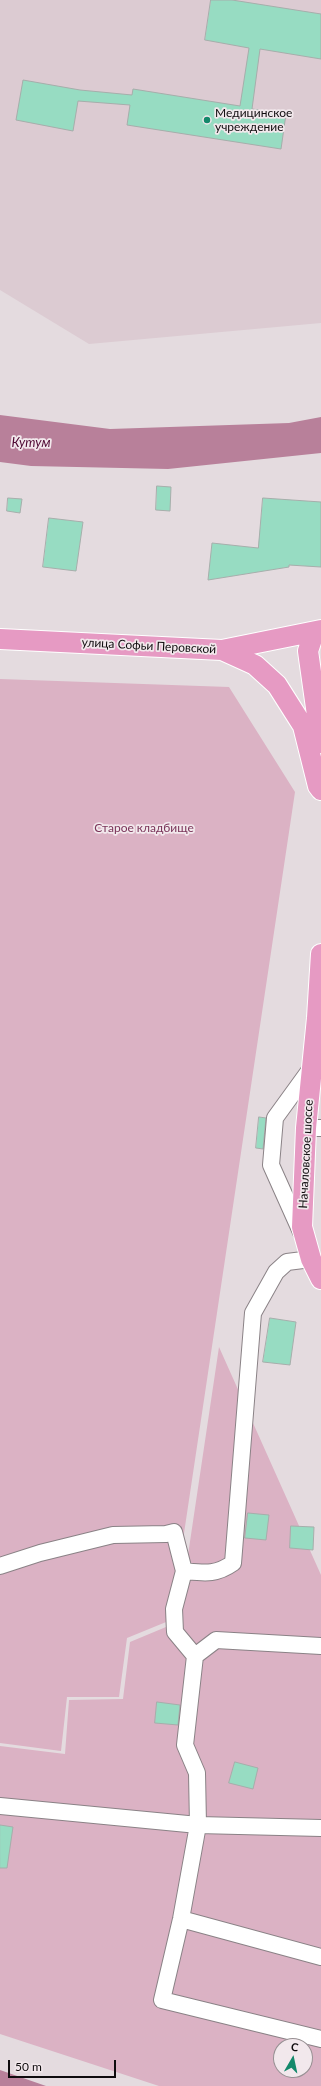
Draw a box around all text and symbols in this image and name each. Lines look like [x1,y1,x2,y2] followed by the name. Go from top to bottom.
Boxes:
[215,106,292,134] place label: Медицинское учреждение
[202,115,212,125] marker: Медицинское учреждение
[12,435,50,451] water label: Кутум
[81,635,217,657] street label: улица Софьи Перовской
[94,821,194,835] park label: Старое кладбище
[296,1099,316,1209] street label: Началовское шоссе
[273,2038,313,2078] north arrow
[290,2040,299,2054] text: С
[10,2052,118,2078] scale bar
[15,2059,42,2074] text: 50 m

